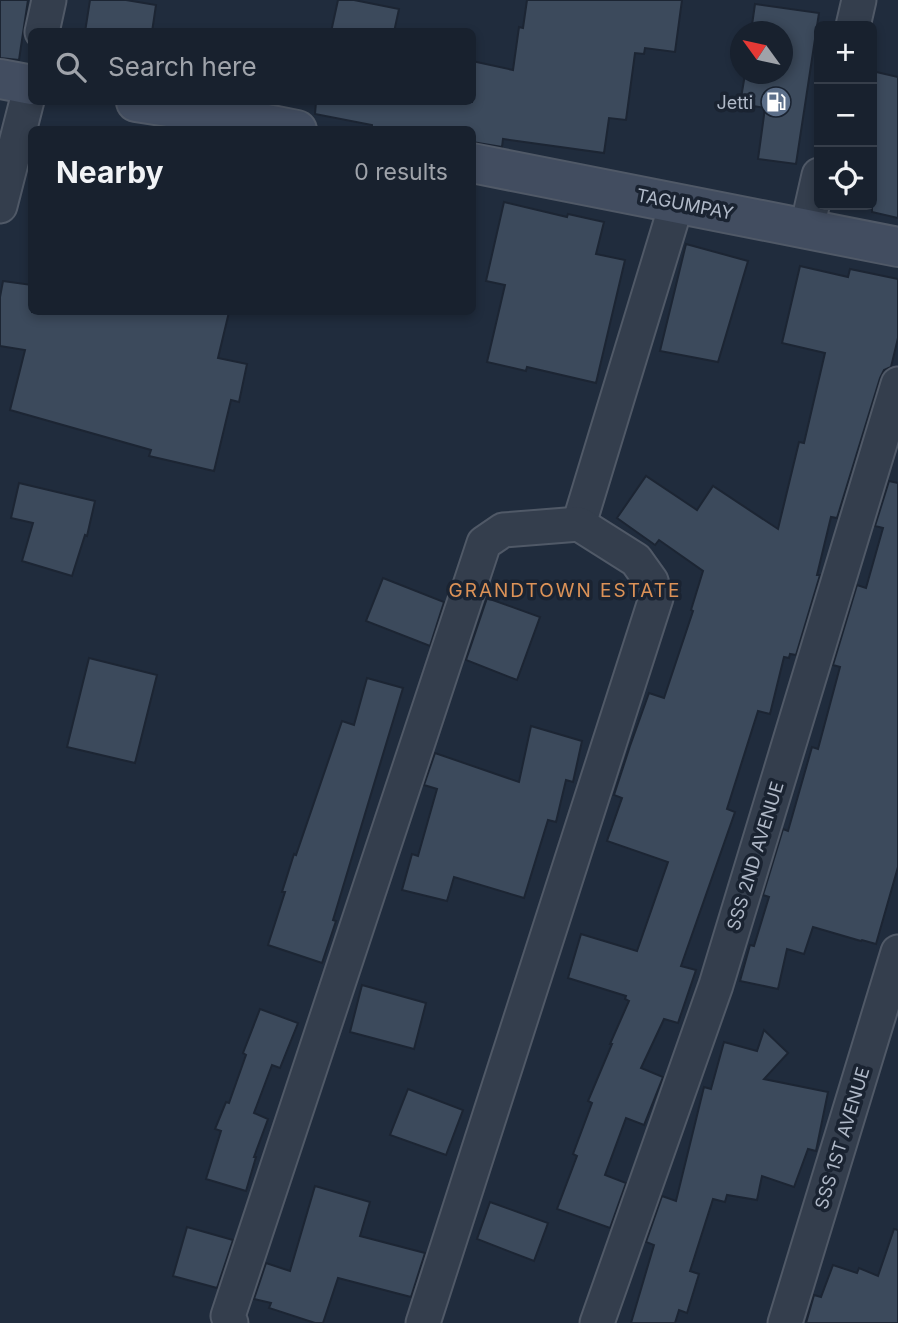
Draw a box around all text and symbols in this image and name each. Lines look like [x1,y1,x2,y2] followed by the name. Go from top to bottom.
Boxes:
[730,21,793,84] north arrow
[814,21,877,210] map controls
[814,21,877,84] button: +
[28,28,476,105] search box
[52,48,90,86] icon: search
[108,51,257,82] text: Search here
[814,84,877,147] button: −
[759,85,793,119] fuel station icon: Jetti
[717,92,753,113] place label: Jetti
[814,147,877,210] button: locate
[56,154,164,190] text: Nearby
[354,158,448,186] text: 0 results
[635,184,735,224] street label: TAGUMPAY
[448,579,682,602] district label: GRANDTOWN ESTATE
[722,779,788,933] street label: SSS 2ND AVENUE
[810,1064,874,1212] street label: SSS 1ST AVENUE

